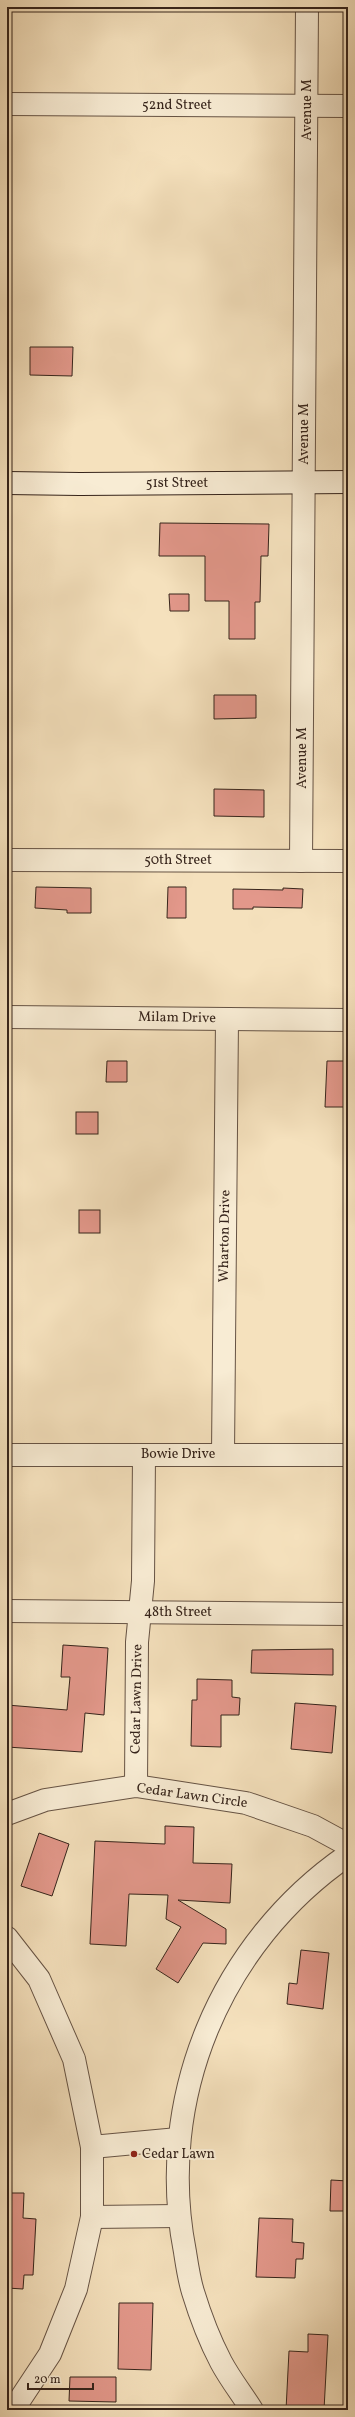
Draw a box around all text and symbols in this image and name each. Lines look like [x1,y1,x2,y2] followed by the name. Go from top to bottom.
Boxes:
[298,79,317,141] street label: Avenue M
[142,96,212,115] street label: 52nd Street
[295,403,314,465] street label: Avenue M
[146,474,208,493] street label: 51st Street
[293,727,312,789] street label: Avenue M
[144,851,212,870] street label: 50th Street
[138,1008,216,1028] street label: Milam Drive
[215,1189,235,1282] street label: Wharton Drive
[141,1445,216,1464] street label: Bowie Drive
[144,1603,212,1622] street label: 48th Street
[127,1644,147,1754] street label: Cedar Lawn Drive
[135,1779,249,1813] street label: Cedar Lawn Circle
[142,2145,215,2164] place label: Cedar Lawn
[129,2149,139,2159] marker: Cedar Lawn
[28,2365,93,2391] scale bar
[34,2372,61,2388] text: 20 m

